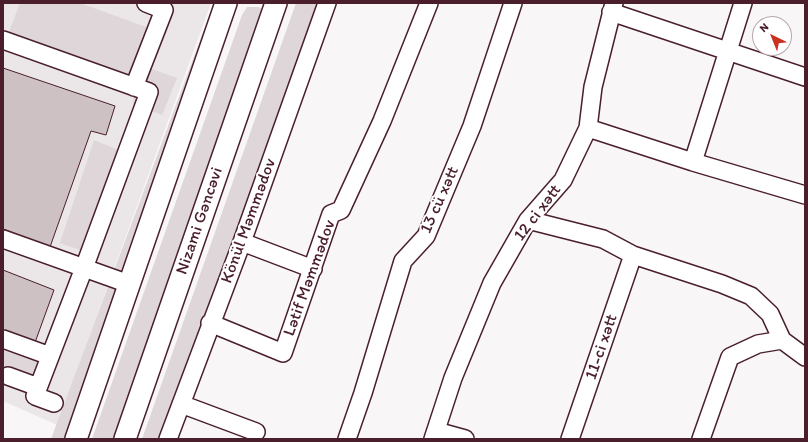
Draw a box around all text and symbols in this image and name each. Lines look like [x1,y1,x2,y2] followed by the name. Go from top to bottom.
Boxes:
[752,16,792,56] north arrow
[757,20,771,35] text: N
[217,156,281,286] street label: Könül Məmmədov
[416,163,464,237] street label: 13 cü xətt
[172,165,228,277] street label: Nizami Gəncəvi
[510,181,566,245] street label: 12 ci xətt
[279,217,341,339] street label: Lətif Məmmədov
[581,312,623,382] street label: 11-ci xətt

